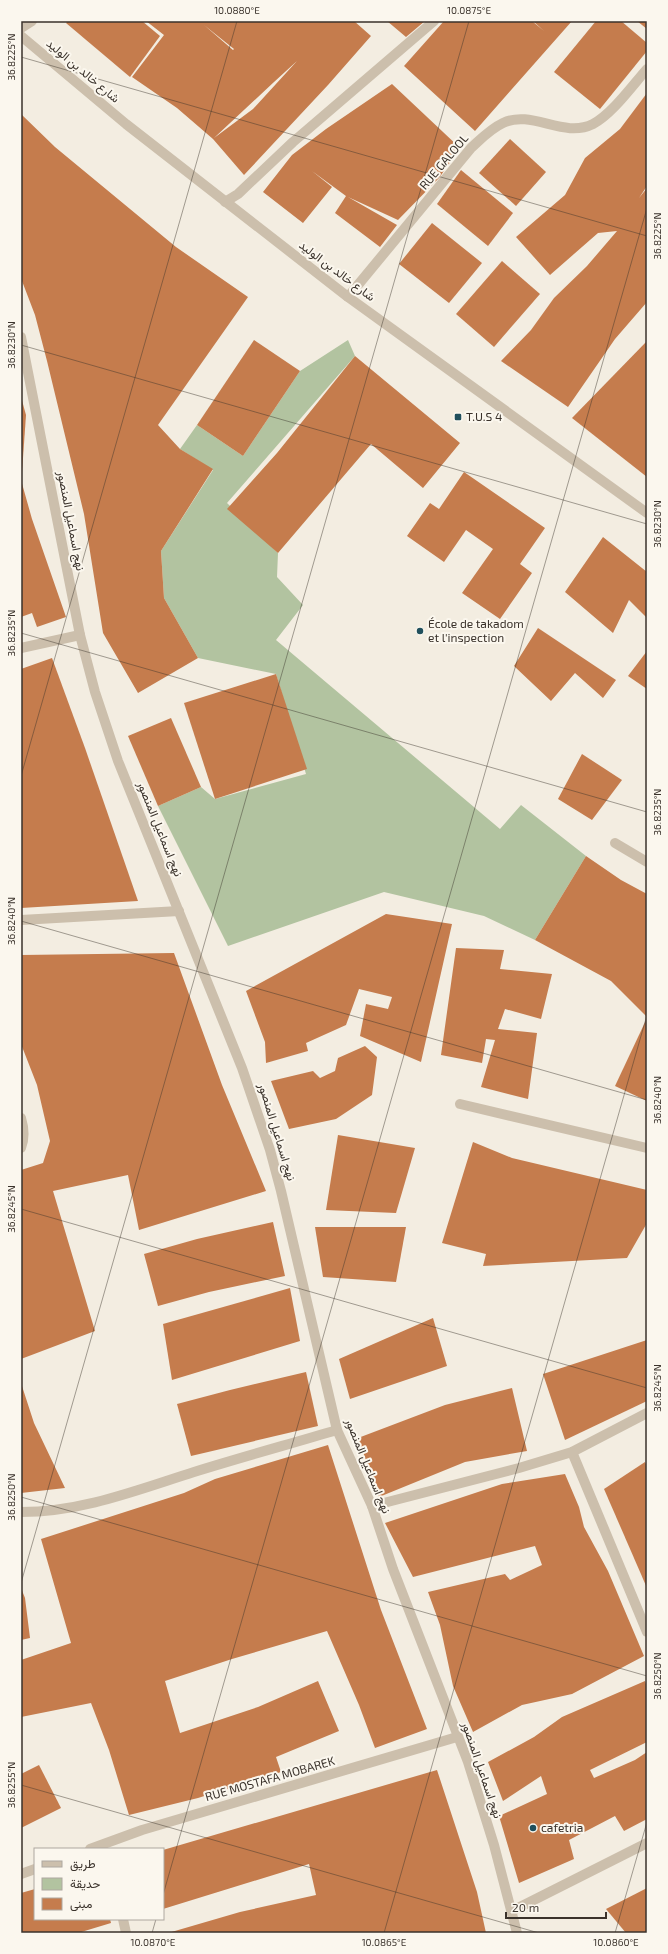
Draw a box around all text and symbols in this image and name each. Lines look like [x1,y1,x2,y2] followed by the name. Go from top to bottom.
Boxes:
[214,4,260,16] text: 10.0880°E
[447,4,491,16] text: 10.0875°E
[5,34,17,80] text: 36.8225°N
[42,36,123,107] street label: شارع خالد بن الوليد
[416,131,470,192] street label: RUE GALOOL
[651,213,663,259] text: 36.8225°N
[295,237,378,306] street label: شارع خالد بن الوليد
[5,321,17,369] text: 36.8230°N
[466,409,502,423] place label: T.U.S 4
[453,412,463,422] marker: T.U.S 4
[52,469,89,572] street label: نهج اسماعيل المنصور
[651,500,663,548] text: 36.8230°N
[5,610,17,656] text: 36.8235°N
[428,616,524,644] place label: École de takadom et l'inspection
[415,626,425,636] marker: École de takadom et l'inspection
[132,778,186,879] street label: نهج اسماعيل المنصور
[651,789,663,835] text: 36.8235°N
[5,897,17,945] text: 36.8240°N
[651,1076,663,1124] text: 36.8240°N
[253,1080,299,1183] street label: نهج اسماعيل المنصور
[5,1185,17,1233] text: 36.8245°N
[651,1364,663,1412] text: 36.8245°N
[340,1415,394,1516] street label: نهج اسماعيل المنصور
[5,1473,17,1521] text: 36.8250°N
[651,1652,663,1700] text: 36.8250°N
[457,1719,506,1821] street label: نهج اسماعيل المنصور
[203,1753,336,1803] street label: RUE MOSTAFA MOBAREK
[5,1762,17,1808] text: 36.8255°N
[541,1820,583,1834] place label: cafetria
[528,1823,538,1833] marker: cafetria
[34,1848,164,1920] legend
[70,1856,96,1872] text: طريق
[70,1876,100,1891] text: حديقة
[506,1894,606,1920] scale bar
[70,1896,92,1912] text: مبنى
[512,1900,539,1914] text: 20 m
[131,1936,176,1948] text: 10.0870°E
[362,1936,407,1948] text: 10.0865°E
[593,1936,639,1948] text: 10.0860°E

